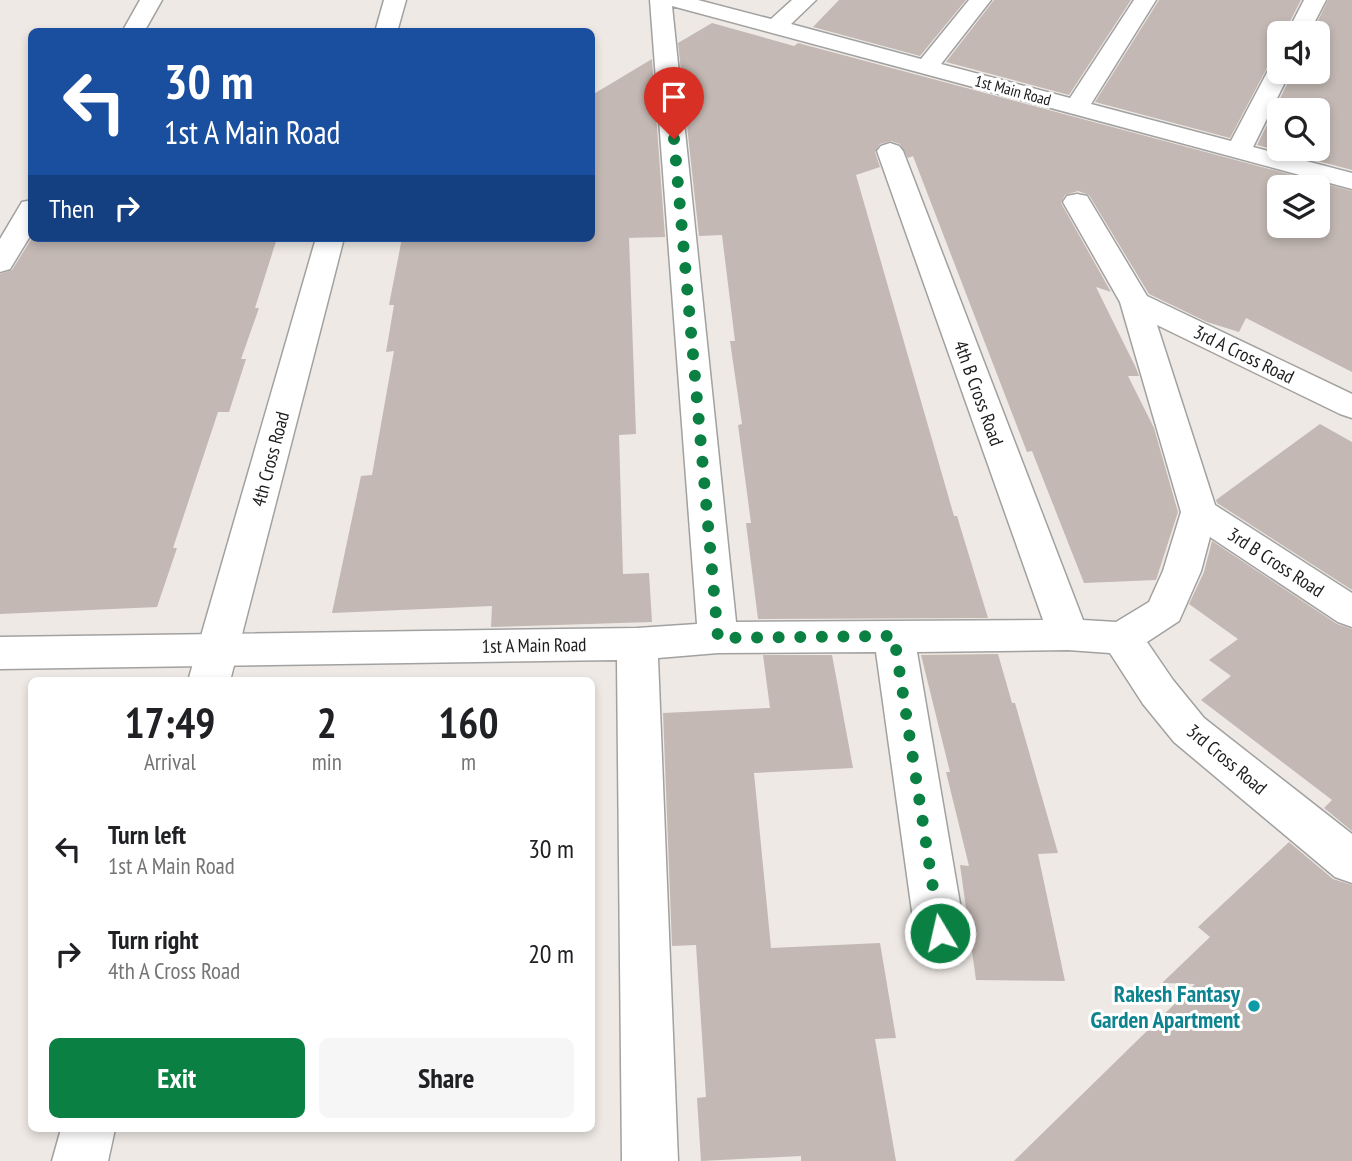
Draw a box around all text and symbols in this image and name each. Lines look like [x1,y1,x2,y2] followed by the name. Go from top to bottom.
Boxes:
[1267,21,1330,238] map controls
[1267,21,1330,84] button: sound
[164,49,253,113] text: 30 m
[49,56,140,147] icon: left
[644,67,704,139] pin
[973,70,1053,110] street label: 1st Main Road
[655,78,693,116] icon: arrive
[1267,98,1330,161] button: search
[164,111,340,153] text: 1st A Main Road
[1267,175,1330,238] button: layers
[108,189,146,227] icon: right
[49,192,94,225] text: Then
[1190,319,1298,389] street label: 3rd A Cross Road
[949,337,1009,449] street label: 4th B Cross Road
[246,409,294,509] street label: 4th Cross Road
[1223,522,1329,602] street label: 3rd B Cross Road
[481,632,587,658] street label: 1st A Main Road
[124,695,215,750] text: 17:49
[317,695,337,750] text: 2
[438,695,499,750] text: 160
[1182,719,1272,799] street label: 3rd Cross Road
[144,747,196,776] text: Arrival
[312,747,342,776] text: min
[461,747,476,776] text: m
[108,818,186,851] text: Turn left
[49,830,87,868] icon: left
[528,832,574,865] text: 30 m
[108,851,235,880] text: 1st A Main Road
[903,896,977,970] position arrow
[108,923,199,956] text: Turn right
[49,935,87,973] icon: right
[528,937,574,970] text: 20 m
[108,956,240,985] text: 4th A Cross Road
[1090,979,1241,1034] place label: Rakesh Fantasy Garden Apartment
[1246,998,1262,1014] marker: Rakesh Fantasy Garden Apartment
[49,1038,305,1118] button: Exit
[319,1038,574,1118] button: Share

